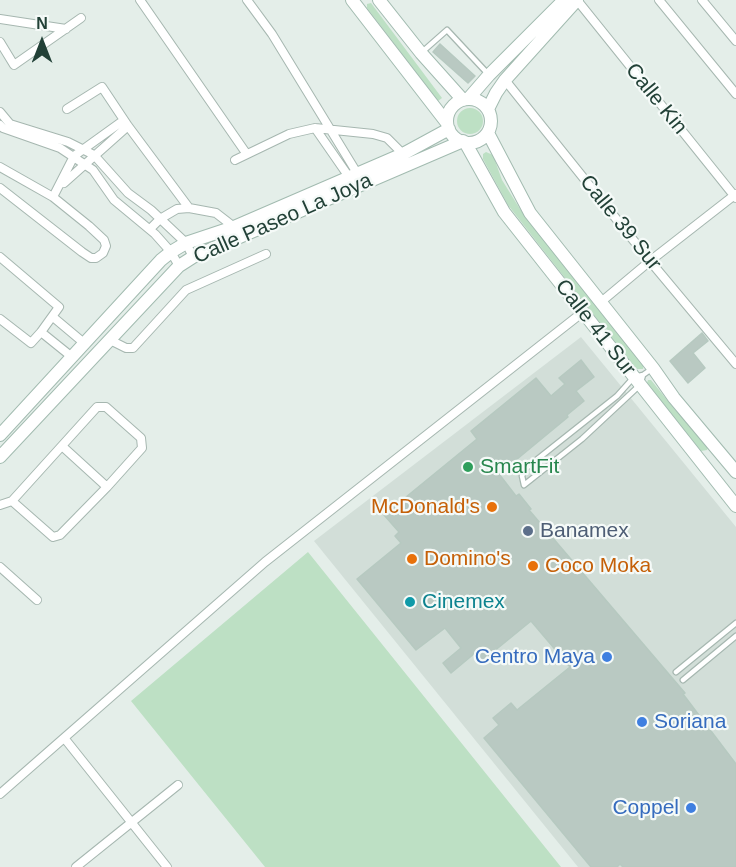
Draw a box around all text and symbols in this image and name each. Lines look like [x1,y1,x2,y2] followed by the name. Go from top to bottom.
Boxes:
[12,12,72,72] north arrow
[36,15,48,32] text: N
[620,58,692,140] street label: Calle Kin
[190,168,376,270] street label: Calle Paseo La Joya
[574,170,666,276] street label: Calle 39 Sur
[549,275,641,381] street label: Calle 41 Sur
[480,454,559,480] place label: SmartFit
[461,460,475,474] marker: SmartFit
[371,494,480,520] place label: McDonald's
[485,500,499,514] marker: McDonald's
[540,518,629,544] place label: Banamex
[521,524,535,538] marker: Banamex
[424,546,511,572] place label: Domino's
[405,552,419,566] marker: Domino's
[545,553,651,579] place label: Coco Moka
[526,559,540,573] marker: Coco Moka
[422,589,505,615] place label: Cinemex
[403,595,417,609] marker: Cinemex
[475,644,595,670] place label: Centro Maya
[600,650,614,664] marker: Centro Maya
[654,709,726,735] place label: Soriana
[635,715,649,729] marker: Soriana
[612,795,679,821] place label: Coppel
[684,801,698,815] marker: Coppel

